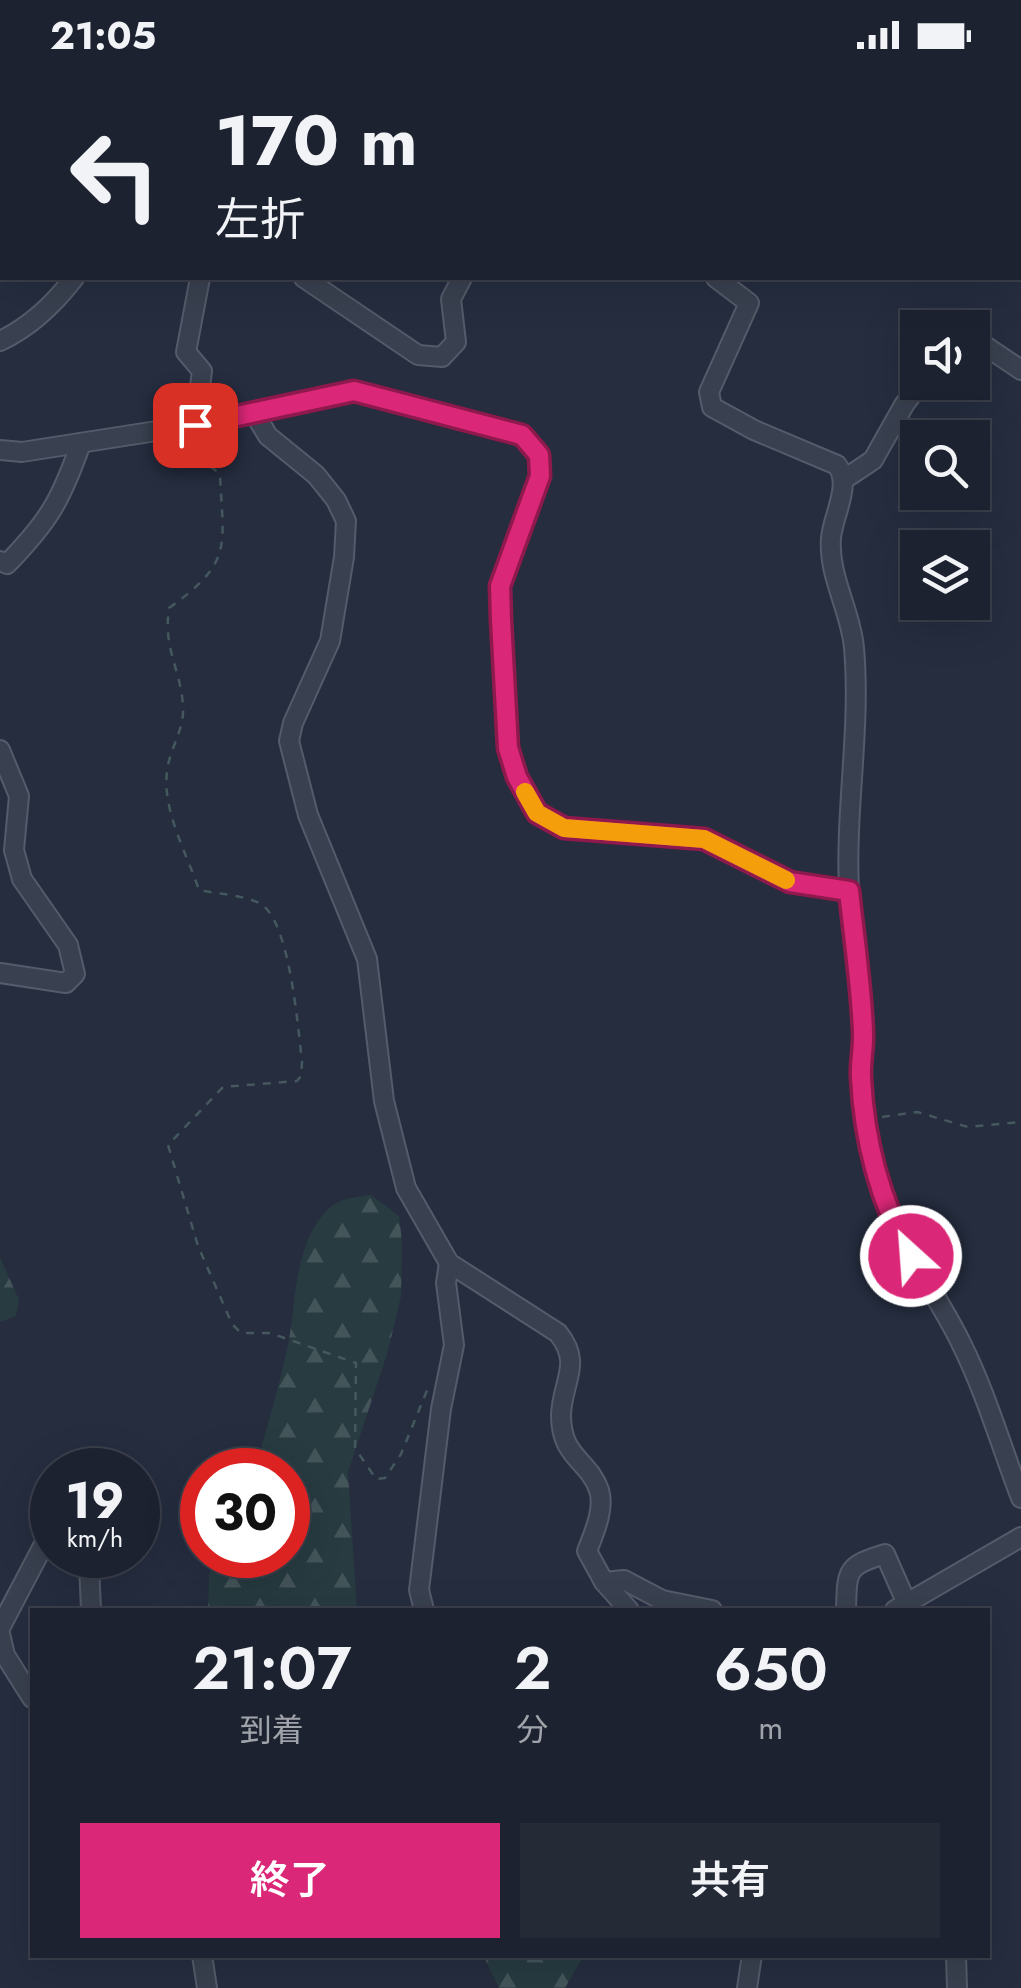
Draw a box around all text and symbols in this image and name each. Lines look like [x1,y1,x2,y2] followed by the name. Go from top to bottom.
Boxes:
[50,8,156,63] text: 21:05
[215,90,418,191] text: 170 m
[50,110,180,240] icon: left
[215,187,305,252] text: 左折
[900,310,990,620] map controls
[900,310,990,400] button: sound
[153,383,238,468] pin
[168,398,223,453] icon: arrive
[900,420,990,510] button: search
[900,530,990,620] button: layers
[859,1204,963,1308] position arrow
[180,1448,310,1578] speed limit sign: 30
[66,1464,124,1537] text: 19
[67,1520,123,1556] text: km/h
[192,1625,352,1712] text: 21:07
[514,1625,551,1712] text: 2
[714,1626,828,1713] text: 650
[758,1705,783,1751] text: m
[240,1707,304,1753] text: 到着
[517,1707,549,1753] text: 分
[80,1823,500,1938] button: 終了
[520,1823,940,1938] button: 共有

